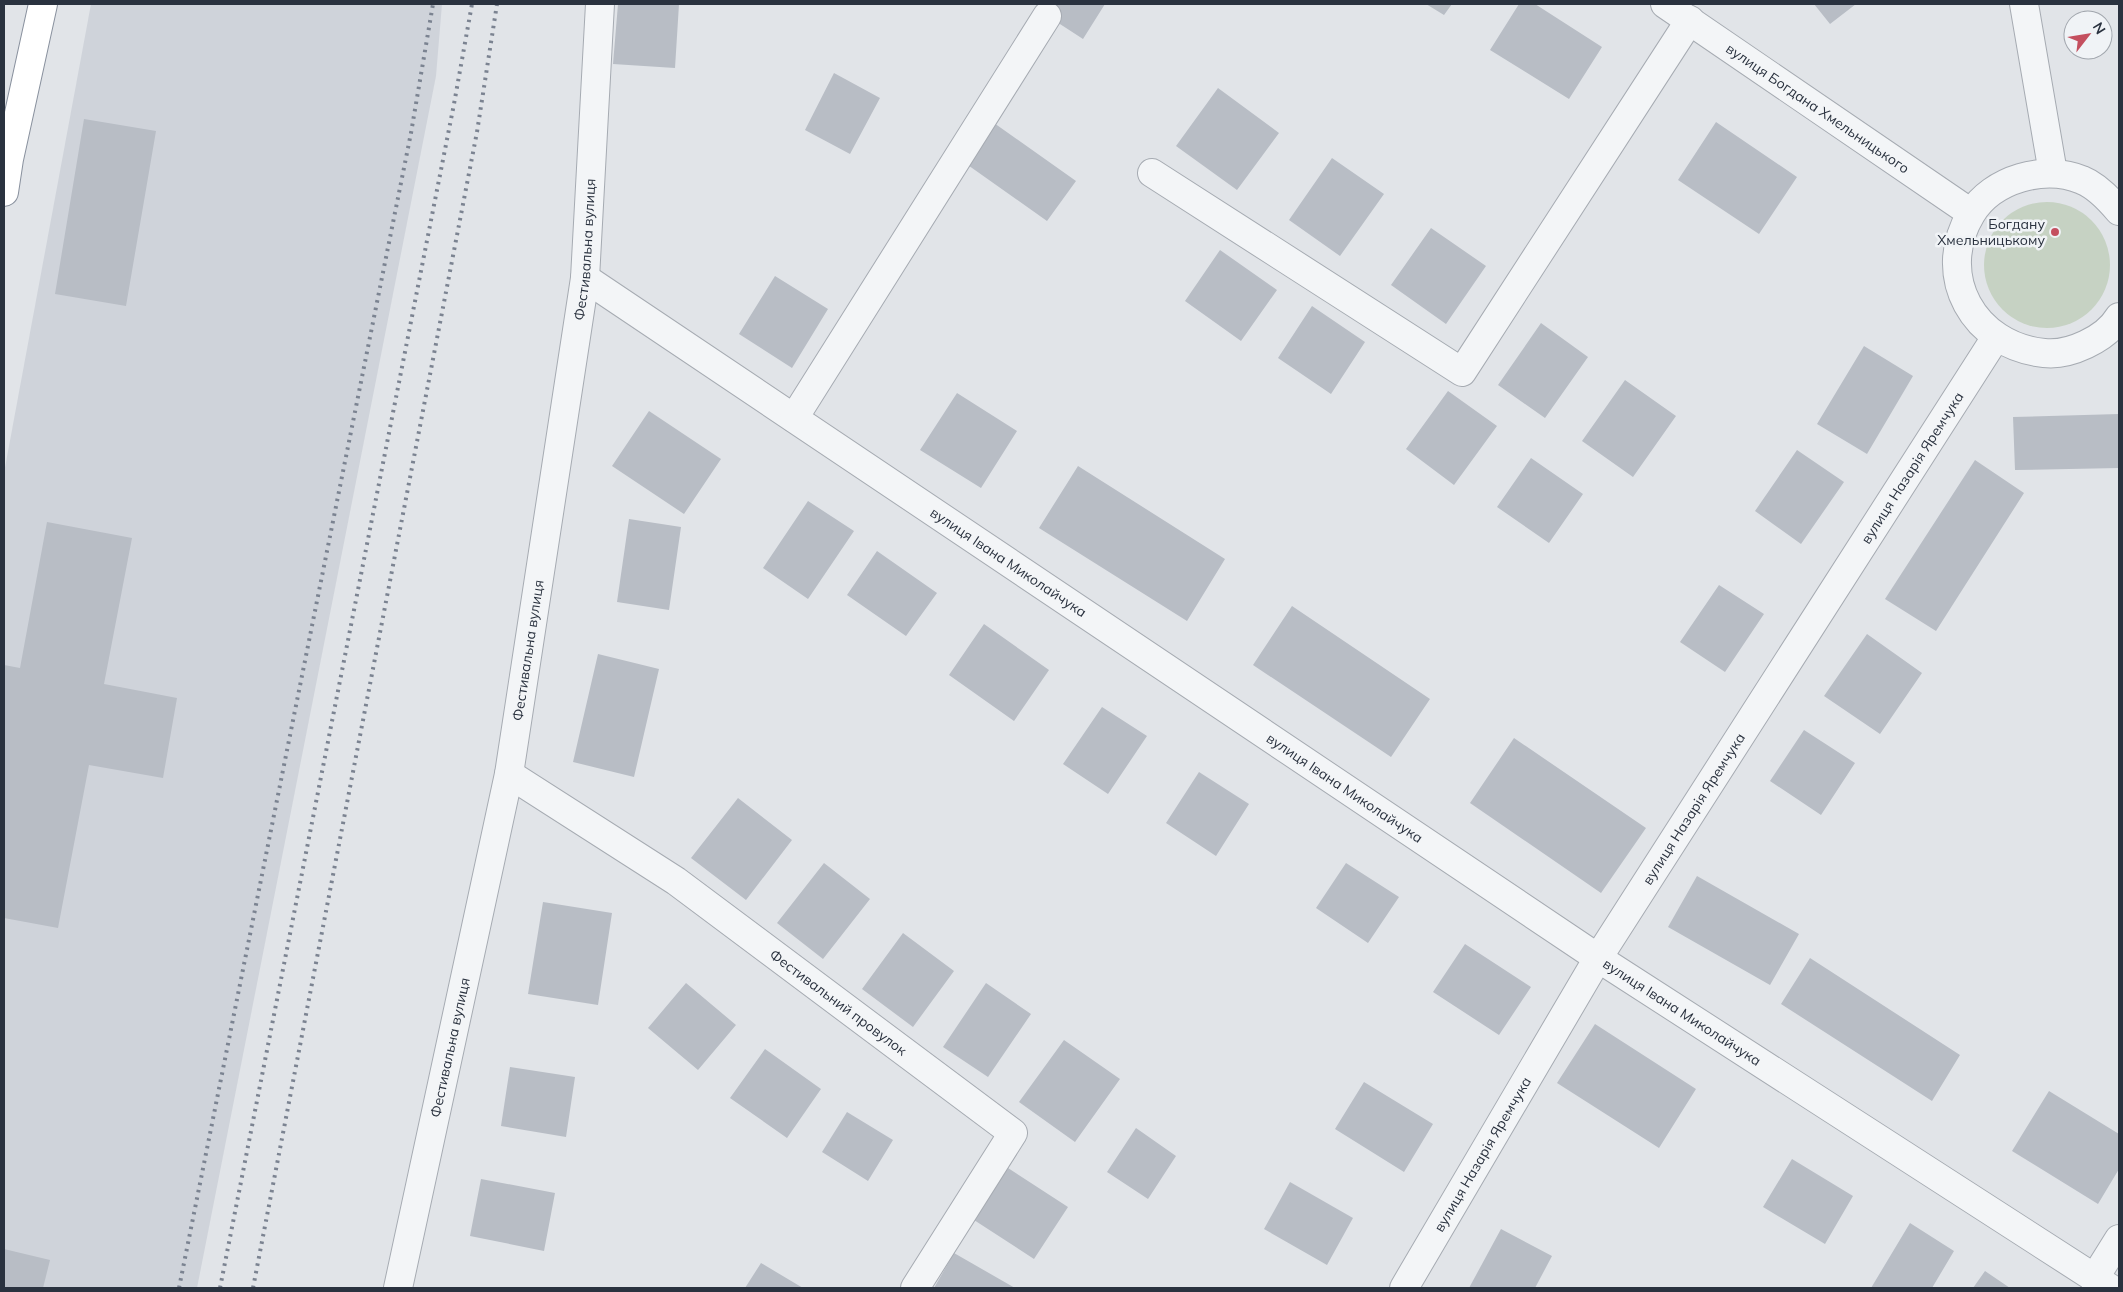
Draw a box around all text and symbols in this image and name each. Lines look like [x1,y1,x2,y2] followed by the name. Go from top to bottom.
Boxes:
[2063,10,2113,60] north arrow
[2089,19,2110,37] text: N
[1723,39,1913,177] street label: вулиця Богдана Хмельницького
[570,178,599,322] street label: Фестивальна вулиця
[1937,215,2045,249] place label: Богдану Хмельницькому
[2049,226,2061,238] marker: Богдану Хмельницькому
[1857,389,1967,547] street label: вулиця Назарія Яремчука
[927,503,1090,621] street label: вулиця Івана Миколайчука
[508,579,548,722] street label: Фестивальна вулиця
[1263,729,1426,847] street label: вулиця Івана Миколайчука
[1638,730,1749,888] street label: вулиця Назарія Яремчука
[766,945,911,1060] street label: Фестивальний провулок
[1600,955,1764,1070] street label: вулиця Івана Миколайчука
[426,976,474,1119] street label: Фестивальна вулиця
[1430,1074,1535,1235] street label: вулиця Назарія Яремчука

